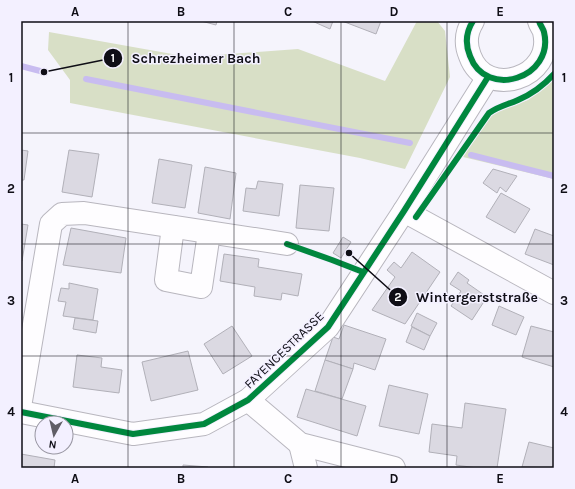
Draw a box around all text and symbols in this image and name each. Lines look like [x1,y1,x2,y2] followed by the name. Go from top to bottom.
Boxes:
[71,4,79,19] text: A
[177,4,185,19] text: B
[284,4,292,19] text: C
[390,4,399,19] text: D
[496,4,504,19] text: E
[103,45,268,71] callout: Schrezheimer Bach
[132,50,260,67] text: Schrezheimer Bach
[111,51,115,65] text: 1
[9,70,13,85] text: 1
[562,70,566,85] text: 1
[7,181,15,196] text: 2
[560,181,568,196] text: 2
[388,284,546,310] callout: Wintergerststraße
[416,289,538,306] text: Wintergerststraße
[394,290,402,304] text: 2
[7,293,15,308] text: 3
[560,293,568,308] text: 3
[241,308,327,392] street label: FAYENCESTRASSE
[7,404,15,419] text: 4
[560,404,568,419] text: 4
[34,415,74,455] north arrow
[48,437,57,451] text: N
[71,471,79,486] text: A
[177,471,185,486] text: B
[284,471,292,486] text: C
[390,471,399,486] text: D
[496,471,504,486] text: E

